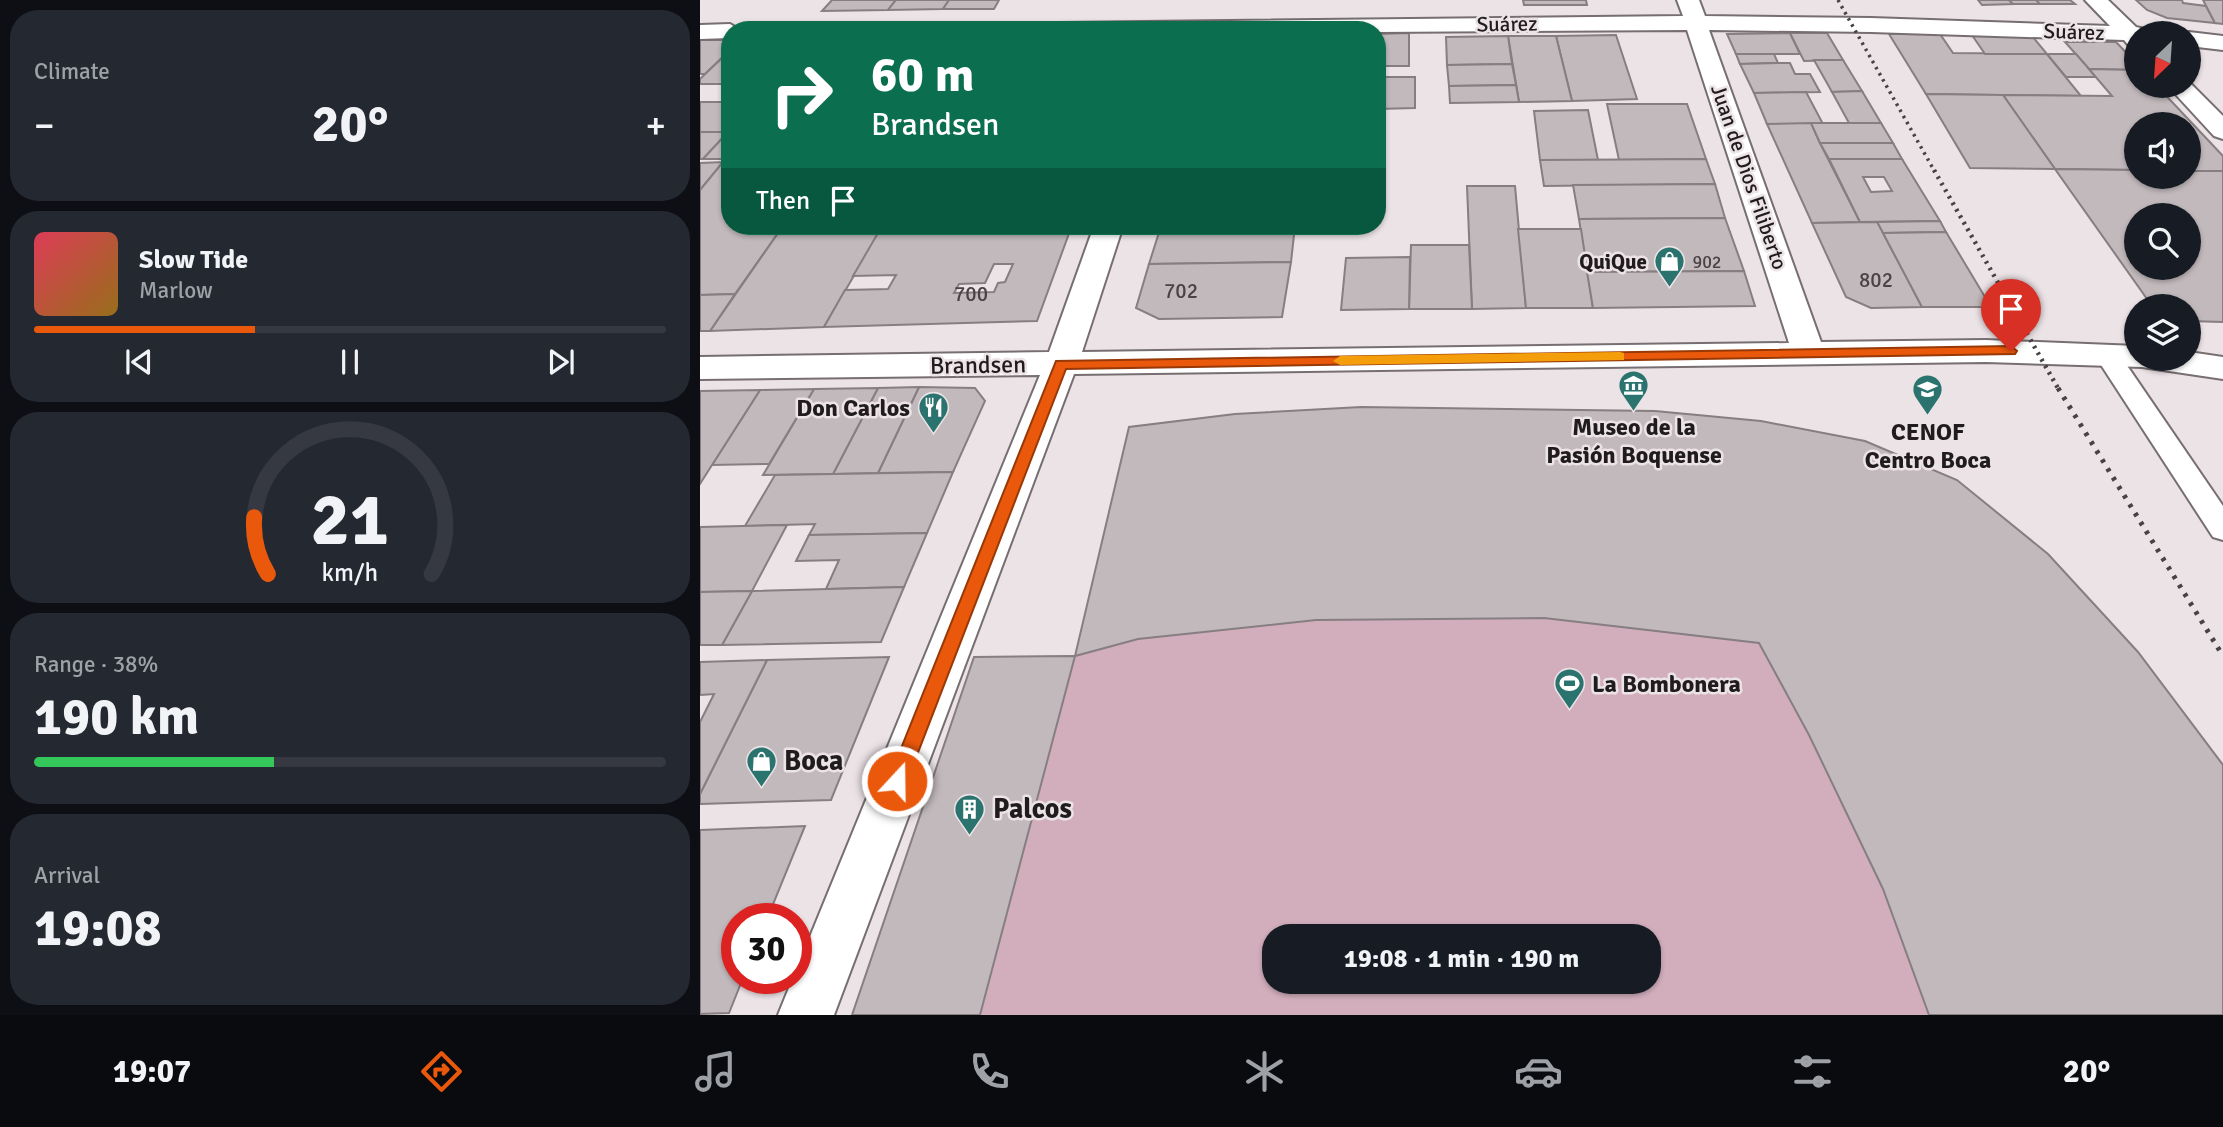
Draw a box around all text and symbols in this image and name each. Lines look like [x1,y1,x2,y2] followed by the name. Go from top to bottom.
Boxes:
[1476,10,1538,38] street label: Suárez
[2043,18,2105,46] street label: Suárez
[2124,21,2202,98] north arrow
[2124,21,2201,371] map controls
[871,45,974,105] text: 60 m
[756,49,847,140] icon: right
[34,57,110,86] text: Climate
[1705,81,1793,273] street label: Juan de Dios Filiberto
[312,92,388,156] text: 20°
[34,102,55,149] text: −
[645,102,666,149] text: +
[871,105,1000,144] text: Brandsen
[2124,112,2201,189] button: sound
[824,182,862,220] icon: arrive
[756,185,810,217] text: Then
[2124,203,2201,280] button: search
[139,244,248,276] text: Slow Tide
[1653,245,1687,289] shop icon: QuiQue
[1579,249,1647,275] place label: QuiQue
[1692,251,1722,273] house number: 902
[1859,267,1893,293] house number: 802
[139,276,213,305] text: Marlow
[1164,278,1198,304] house number: 702
[1981,279,2041,351] pin
[954,281,988,307] house number: 700
[1992,290,2030,328] icon: arrive
[2124,294,2201,371] button: layers
[120,343,158,381] icon: previous
[331,343,369,381] icon: pause
[542,343,580,381] icon: next
[930,349,1026,381] street label: Brandsen
[1617,368,1651,412] museum icon: Museo de la Pasión Boquense
[1911,373,1945,417] school or university icon: CENOF Centro Boca
[916,391,950,435] restaurant icon: Don Carlos
[796,393,910,423] place label: Don Carlos
[1546,412,1722,470] place label: Museo de la Pasión Boquense
[1865,417,1991,475] place label: CENOF Centro Boca
[311,476,389,565] text: 21
[322,556,378,587] text: km/h
[34,650,158,679] text: Range · 38%
[1552,667,1586,711] sports icon: La Bombonera
[1592,669,1741,699] place label: La Bombonera
[34,685,199,749] text: 190 km
[744,744,778,788] shop icon: Boca
[784,744,843,778] place label: Boca
[860,744,934,818] position arrow
[953,792,987,836] building icon: Palcos
[993,792,1072,826] place label: Palcos
[34,861,100,890] text: Arrival
[34,896,162,960] text: 19:08
[721,903,812,994] speed limit sign: 30
[1344,943,1579,975] text: 19:08 · 1 min · 190 m
[417,1047,466,1096] icon: directions
[691,1047,740,1096] icon: music
[965,1047,1014,1096] icon: phone
[1240,1047,1289,1096] icon: climate
[1514,1047,1563,1096] icon: car
[1788,1047,1837,1096] icon: filters
[113,1052,191,1091] text: 19:07
[2063,1052,2110,1091] text: 20°

